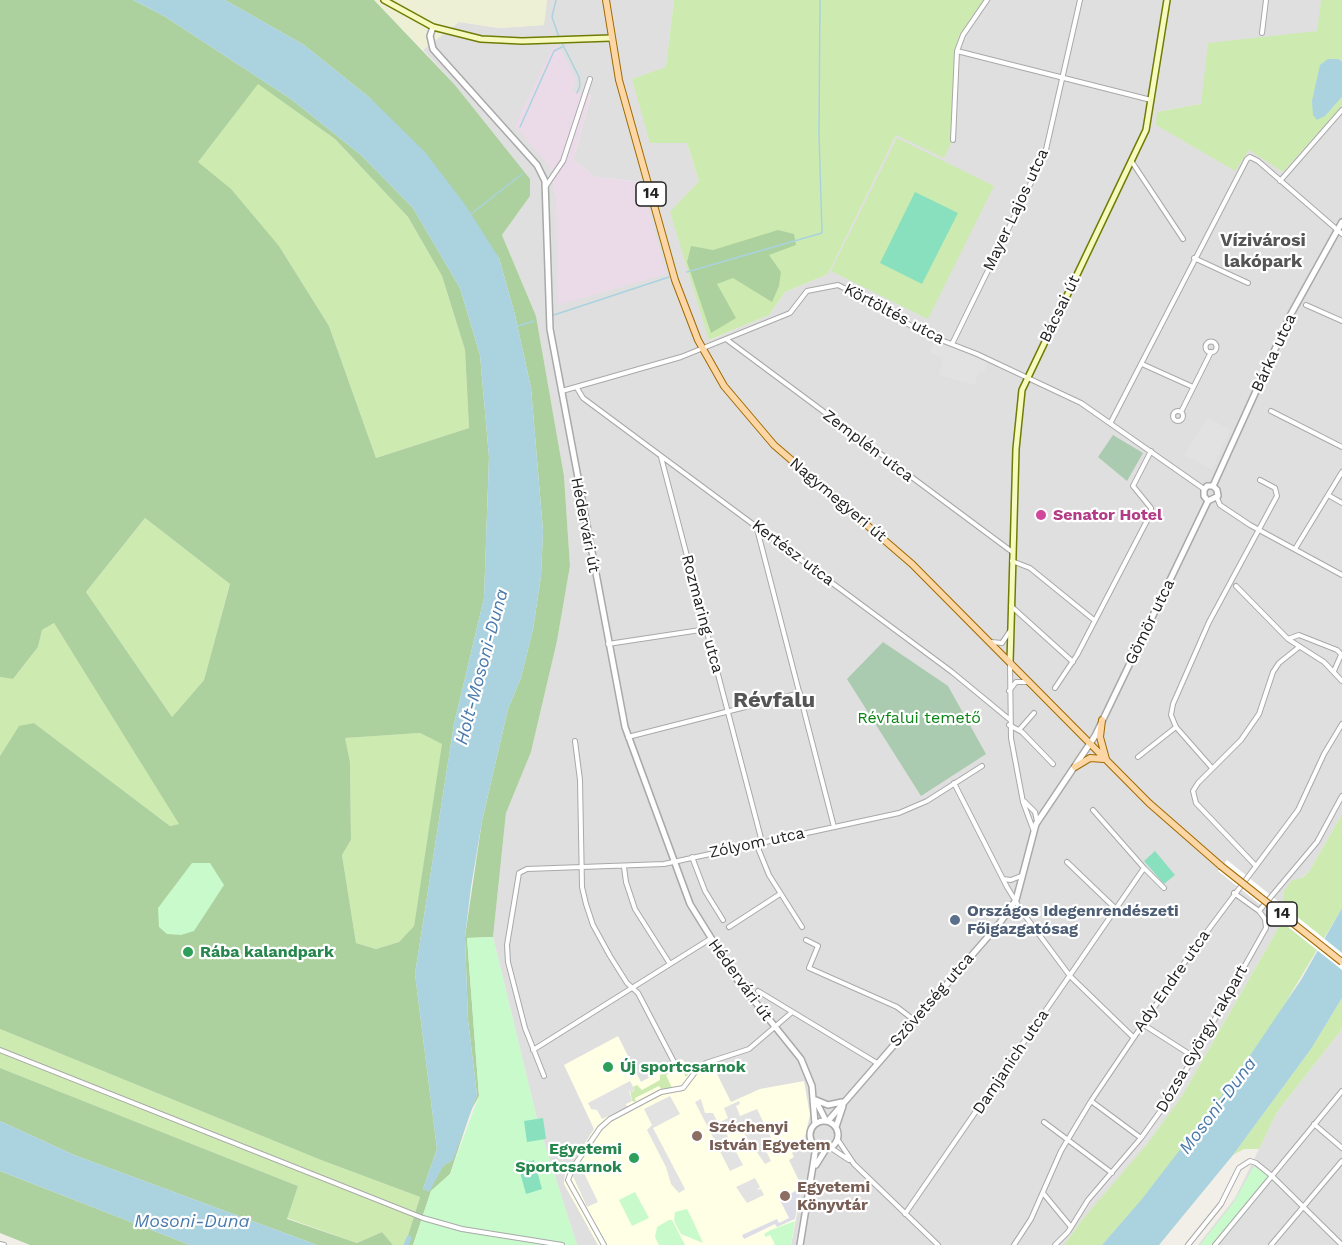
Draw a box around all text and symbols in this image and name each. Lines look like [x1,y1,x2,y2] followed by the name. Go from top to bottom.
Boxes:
[979,146,1053,274] street label: Mayer Lajos utca
[636,182,666,206] road number: 14
[1220,230,1306,272] district label: Vízivárosi lakópark
[1036,272,1084,346] street label: Bácsai út
[841,280,947,348] street label: Körtöltés utca
[1248,311,1300,395] street label: Bárka utca
[819,406,917,486] street label: Zemplén utca
[786,454,890,546] street label: Nagymegyeri út
[566,476,604,574] street label: Hédervári út
[1053,505,1162,525] place label: Senator Hotel
[1034,508,1048,522] marker: Senator Hotel
[748,516,838,590] street label: Kertész utca
[677,553,727,675] street label: Rozmaring utca
[1121,576,1179,668] street label: Gömör utca
[451,587,513,747] water label: Holt-Mosoni-Duna
[733,688,815,714] district label: Révfalu
[857,708,981,728] park label: Révfalui temető
[708,824,806,862] street label: Zólyom utca
[967,901,1179,939] place label: Országos Idegenrendészeti Főigazgatósag
[1267,902,1297,926] road number: 14
[948,913,962,927] marker: Országos Idegenrendészeti Főigazgatósag
[1130,926,1214,1036] street label: Ady Endre utca
[704,935,776,1025] street label: Hédervári út
[200,942,334,962] place label: Rába kalandpark
[181,945,195,959] marker: Rába kalandpark
[886,949,978,1051] street label: Szövetség utca
[1152,962,1252,1116] street label: Dózsa György rakpart
[969,1006,1053,1118] street label: Damjanich utca
[1175,1053,1261,1159] water label: Mosoni-Duna
[620,1057,746,1077] place label: Új sportcsarnok
[601,1060,615,1074] marker: Új sportcsarnok
[709,1117,831,1155] place label: Széchenyi István Egyetem
[690,1129,704,1143] marker: Széchenyi István Egyetem
[515,1139,622,1177] place label: Egyetemi Sportcsarnok
[627,1151,641,1165] marker: Egyetemi Sportcsarnok
[797,1177,870,1215] place label: Egyetemi Könyvtár
[778,1189,792,1203] marker: Egyetemi Könyvtár
[134,1211,250,1233] water label: Mosoni-Duna

